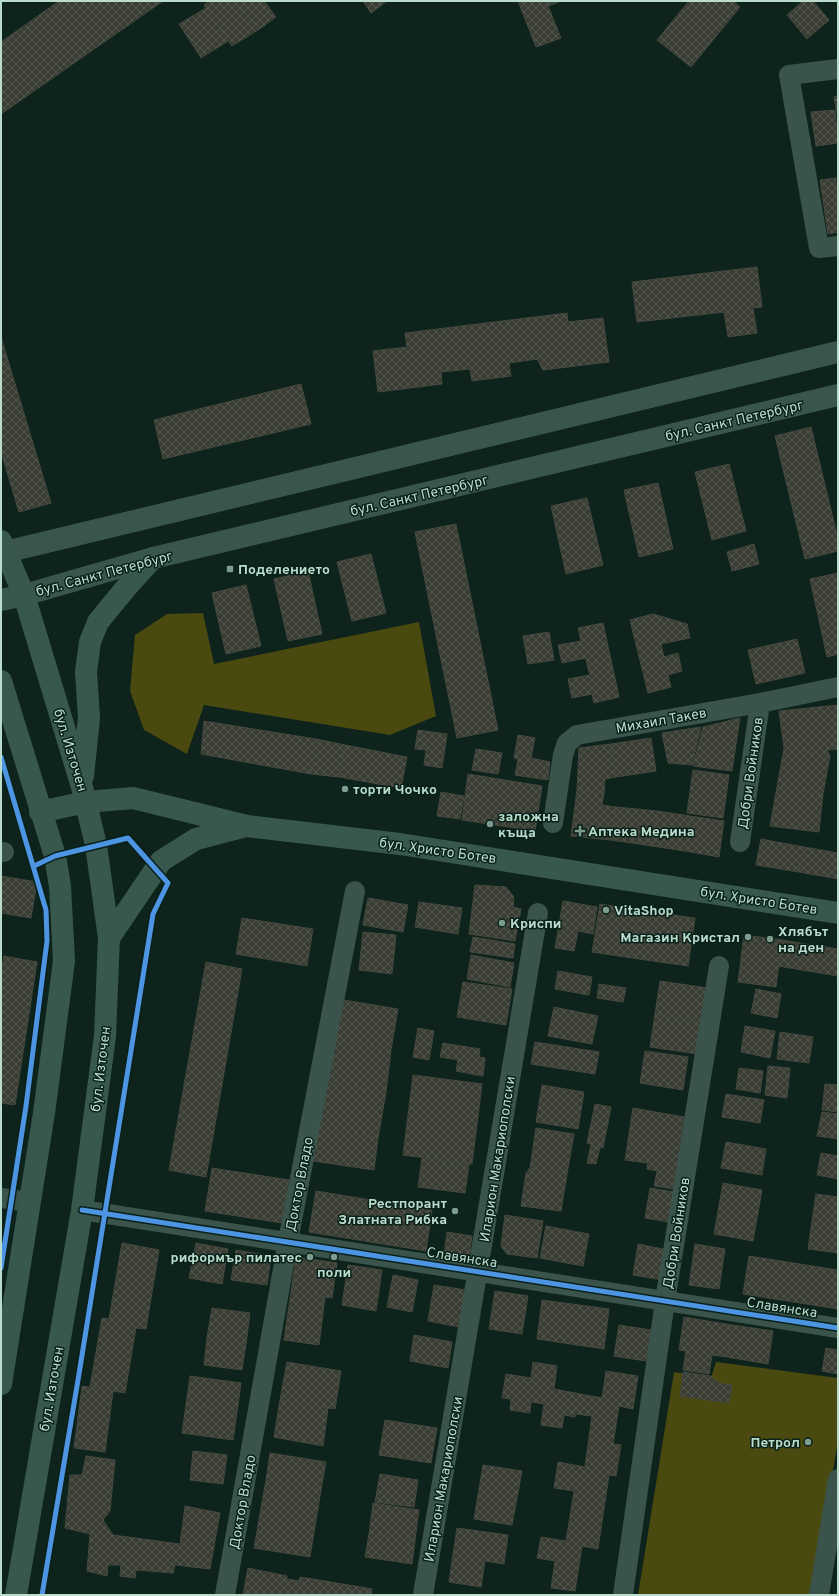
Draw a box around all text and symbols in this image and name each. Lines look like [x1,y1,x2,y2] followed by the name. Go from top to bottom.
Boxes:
[664,397,805,446] street label: бул. Санкт Петербург
[349,472,490,521] street label: бул. Санкт Петербург
[34,548,175,601] street label: бул. Санкт Петербург
[238,562,330,579] place label: Поделението
[225,564,235,574] marker: Поделението
[615,705,708,738] street label: Михаил Такев
[49,707,90,794] street label: бул. Източен
[735,716,768,830] street label: Добри Войников
[353,782,437,799] place label: торти Чочко
[340,784,350,794] marker: торти Чочко
[498,809,559,842] place label: заложна къща
[485,819,495,829] marker: заложна къща
[588,824,695,841] place label: Аптека Медина
[575,826,585,836] marker: Аптека Медина
[378,835,498,868] street label: бул. Христо Ботев
[699,884,818,919] street label: бул. Христо Ботев
[614,903,674,920] place label: VitaShop
[601,905,611,915] marker: VitaShop
[510,916,562,933] place label: Криспи
[497,918,507,928] marker: Криспи
[778,924,829,957] place label: Хлябът на ден
[620,930,740,947] place label: Магазин Кристал
[743,932,753,942] marker: Магазин Кристал
[765,934,775,944] marker: Хлябът на ден
[88,1026,115,1113] street label: бул. Източен
[477,1075,520,1243] street label: Иларион Макариополски
[283,1135,318,1233] street label: Доктор Владо
[660,1176,695,1290] street label: Добри Войников
[338,1196,447,1229] place label: Рестпорант Златната Рибка
[450,1206,460,1216] marker: Рестпорант Златната Рибка
[425,1245,498,1272] street label: Славянска
[171,1250,302,1267] place label: риформър пилатес
[305,1252,315,1262] marker: риформър пилатес
[329,1252,339,1262] marker: поли
[317,1265,351,1282] place label: поли
[745,1295,818,1322] street label: Славянска
[37,1346,68,1433] street label: бул. Източен
[422,1395,467,1563] street label: Иларион Макариополски
[750,1435,800,1452] place label: Петрол
[803,1437,813,1447] marker: Петрол
[227,1453,260,1551] street label: Доктор Владо

